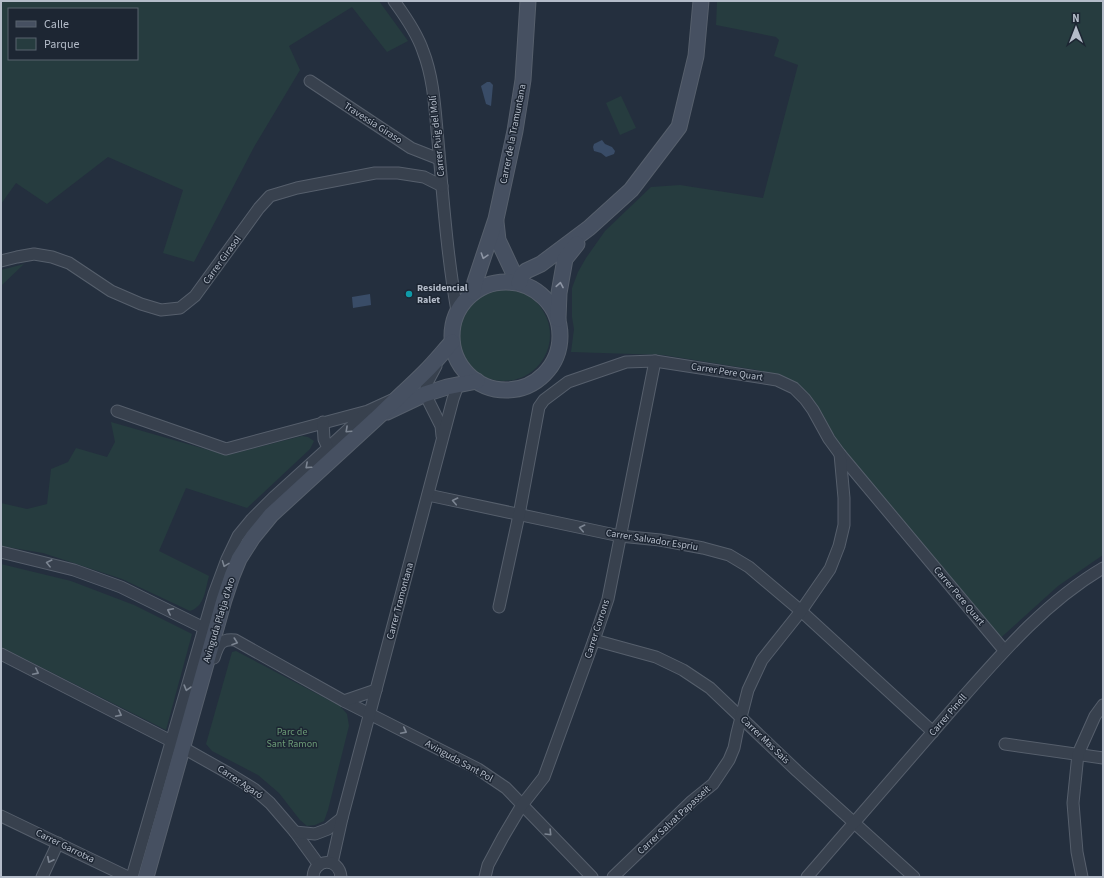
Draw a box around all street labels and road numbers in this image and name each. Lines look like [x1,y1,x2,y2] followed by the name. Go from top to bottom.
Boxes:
[496,83,530,185] street label: Carrer de la Tramuntana
[426,94,448,177] street label: Carrer Puig del Molí
[341,99,405,147] street label: Travessia Giraso
[200,232,245,287] street label: Carrer Girasol
[690,359,765,385] street label: Carrer Pere Quart
[605,526,699,554] street label: Carrer Salvador Espriu
[383,561,417,641] street label: Carrer Tramontana
[930,564,988,629] street label: Carrer Pere Quart
[199,576,239,664] street label: Avinguda Platja d'Aro
[581,598,613,660] street label: Carrer Corrons
[926,691,971,739] street label: Carrer Pinell
[737,713,793,767] street label: Carrer Mas Sais
[423,737,496,786] street label: Avinguda Sant Pol
[214,762,266,802] street label: Carrer Agaró
[634,782,714,858] street label: Carrer Salvat Papasseit
[33,826,97,866] street label: Carrer Garrotxa

